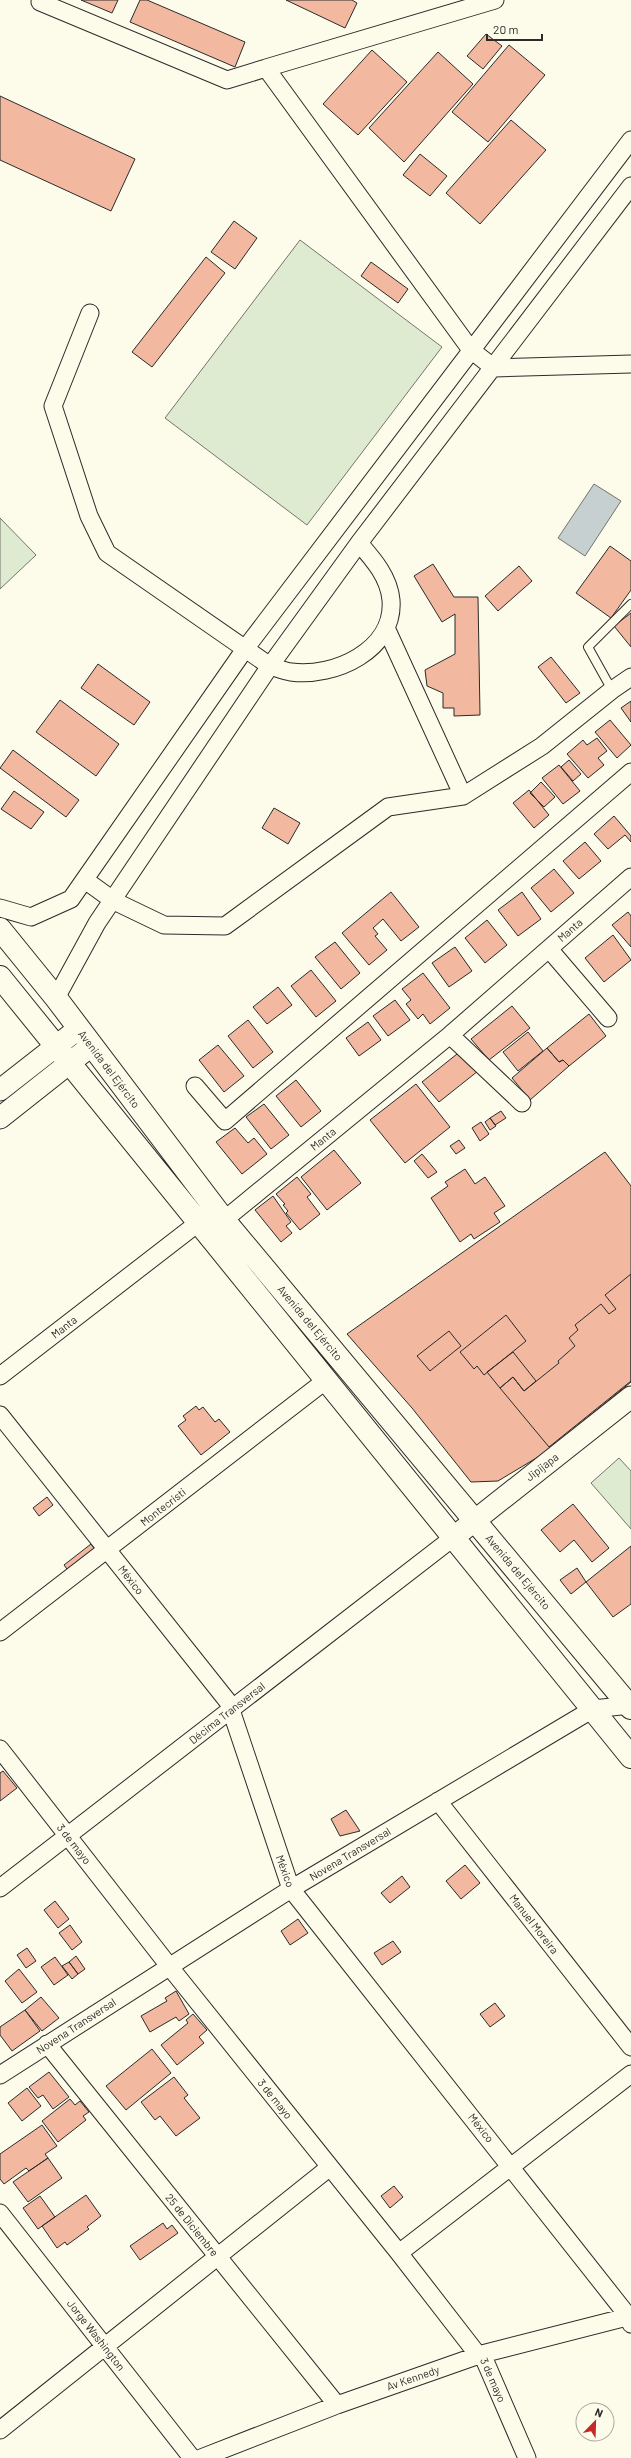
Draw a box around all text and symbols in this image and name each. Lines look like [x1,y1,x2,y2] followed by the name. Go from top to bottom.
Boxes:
[487,16,542,42] scale bar
[493,22,519,36] text: 20 m
[554,915,585,944] street label: Manta
[76,1027,143,1110] street label: Avenida del Ejército
[307,1124,338,1153] street label: Manta
[275,1283,346,1363] street label: Avenida del Ejército
[48,1313,79,1341] street label: Manta
[523,1450,561,1483] street label: Jipijapa
[137,1485,188,1528] street label: Montecristi
[483,1532,554,1612] street label: Avenida del Ejército
[116,1563,147,1597] street label: México
[186,1679,267,1746] street label: Décima Transversal
[55,1821,94,1866] street label: 3 de mayo
[307,1824,393,1883] street label: Novena Transversal
[274,1853,297,1889] street label: México
[507,1891,562,1956] street label: Manuel Moreira
[33,1995,118,2056] street label: Novena Transversal
[255,2076,295,2121] street label: 3 de mayo
[466,2111,497,2145] street label: México
[163,2191,222,2259] street label: 25 de Diciembre
[65,2297,128,2373] street label: Jorge Washington
[478,2355,509,2404] street label: 3 de mayo
[385,2362,441,2393] street label: Av Kennedy
[575,2402,615,2442] north arrow
[593,2405,605,2420] text: N

